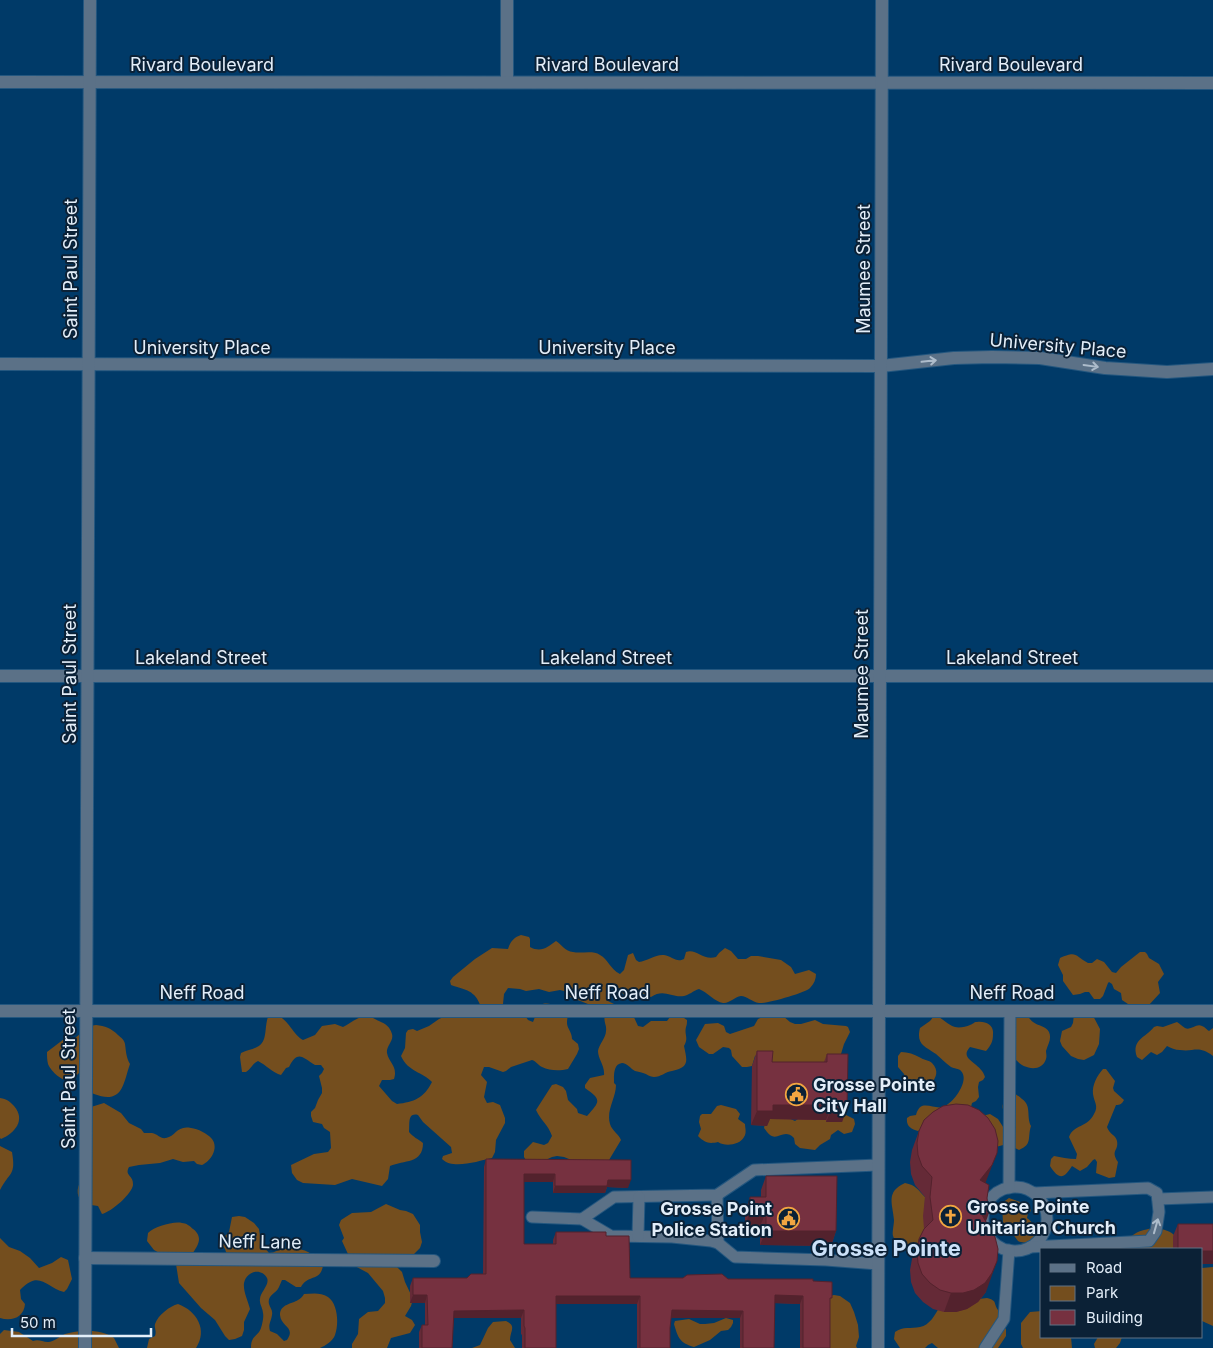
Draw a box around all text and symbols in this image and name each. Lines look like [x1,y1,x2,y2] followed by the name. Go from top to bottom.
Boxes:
[130,54,274,75] street label: Rivard Boulevard
[535,54,679,75] street label: Rivard Boulevard
[939,54,1083,75] street label: Rivard Boulevard
[60,199,81,339] street label: Saint Paul Street
[853,204,874,334] street label: Maumee Street
[989,329,1127,362] street label: University Place
[133,337,271,358] street label: University Place
[538,337,676,358] street label: University Place
[921,356,937,366] one-way arrow
[1083,361,1099,371] one-way arrow
[59,604,80,744] street label: Saint Paul Street
[851,609,872,739] street label: Maumee Street
[135,647,267,668] street label: Lakeland Street
[540,647,672,668] street label: Lakeland Street
[946,647,1078,668] street label: Lakeland Street
[159,982,245,1003] street label: Neff Road
[564,982,650,1003] street label: Neff Road
[969,982,1055,1003] street label: Neff Road
[58,1009,79,1149] street label: Saint Paul Street
[813,1074,936,1116] place label: Grosse Pointe City Hall
[785,1083,809,1107] public building icon: Grosse Pointe City Hall
[967,1196,1116,1238] place label: Grosse Pointe Unitarian Church
[651,1198,772,1240] place label: Grosse Point Police Station
[939,1205,963,1229] church icon: Grosse Pointe Unitarian Church
[776,1207,800,1231] public building icon: Grosse Point Police Station
[1151,1218,1161,1234] one-way arrow
[218,1230,302,1253] street label: Neff Lane
[811,1235,961,1261] district label: Grosse Pointe
[1040,1248,1203,1338] legend
[1086,1258,1122,1277] text: Road
[1086,1283,1119,1302] text: Park
[12,1306,151,1338] scale bar
[1086,1308,1143,1327] text: Building
[20,1313,56,1332] text: 50 m

